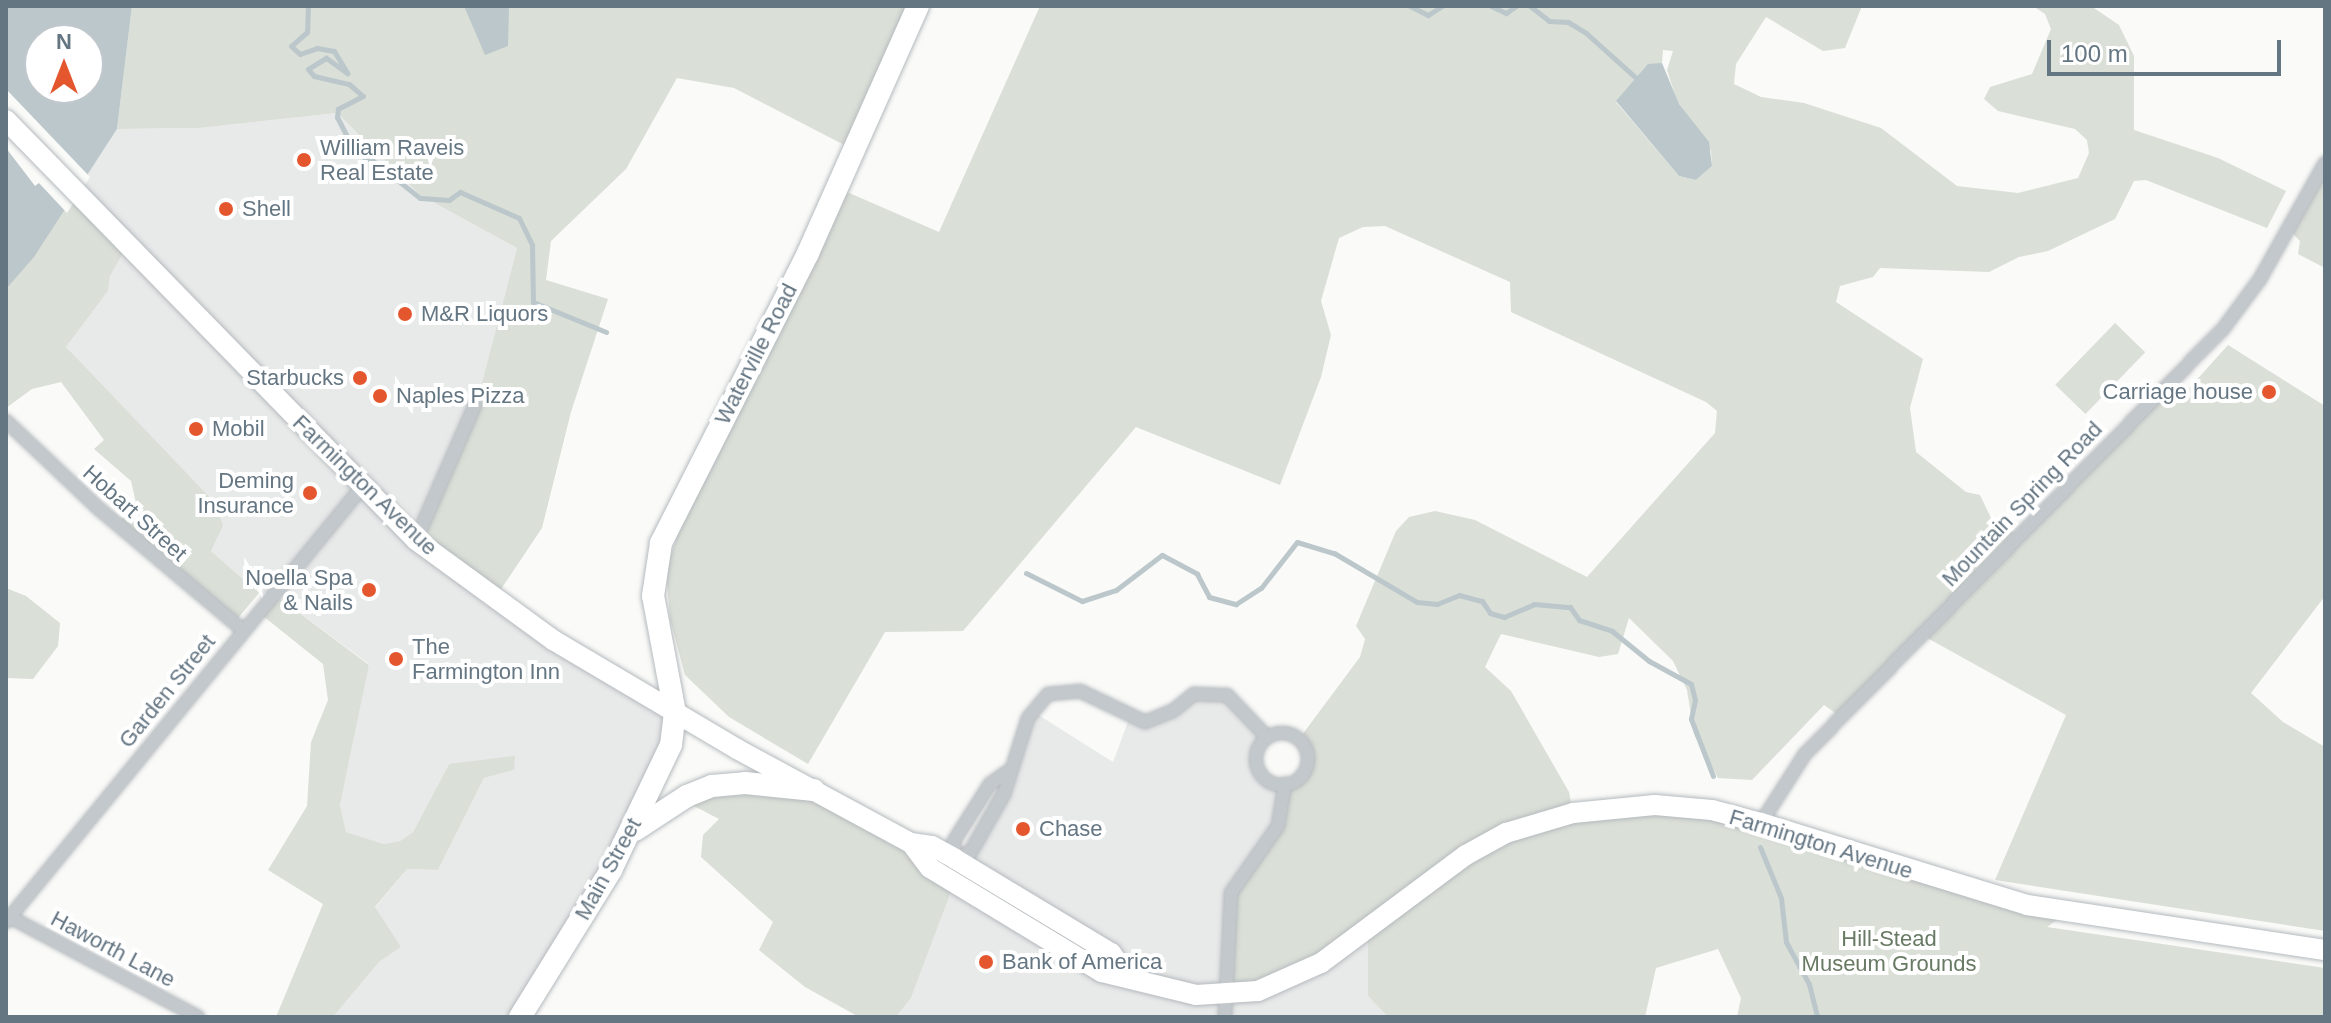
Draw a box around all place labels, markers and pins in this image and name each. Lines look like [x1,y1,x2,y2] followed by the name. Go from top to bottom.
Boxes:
[320,134,464,186] place label: William Raveis Real Estate
[295,151,313,169] marker: William Raveis Real Estate
[242,196,291,222] place label: Shell
[217,200,235,218] marker: Shell
[421,301,548,327] place label: M&R Liquors
[396,305,414,323] marker: M&R Liquors
[246,365,344,391] place label: Starbucks
[351,369,369,387] marker: Starbucks
[2103,379,2253,405] place label: Carriage house
[396,383,524,409] place label: Naples Pizza
[2260,383,2278,401] marker: Carriage house
[371,387,389,405] marker: Naples Pizza
[212,416,265,442] place label: Mobil
[187,420,205,438] marker: Mobil
[197,467,294,518] place label: Deming Insurance
[301,484,319,502] marker: Deming Insurance
[245,564,353,616] place label: Noella Spa & Nails
[360,581,378,599] marker: Noella Spa & Nails
[412,633,560,684] place label: The Farmington Inn
[387,650,405,668] marker: The Farmington Inn
[1039,816,1103,842] place label: Chase
[1014,820,1032,838] marker: Chase
[1002,949,1163,975] place label: Bank of America
[977,953,995,971] marker: Bank of America

